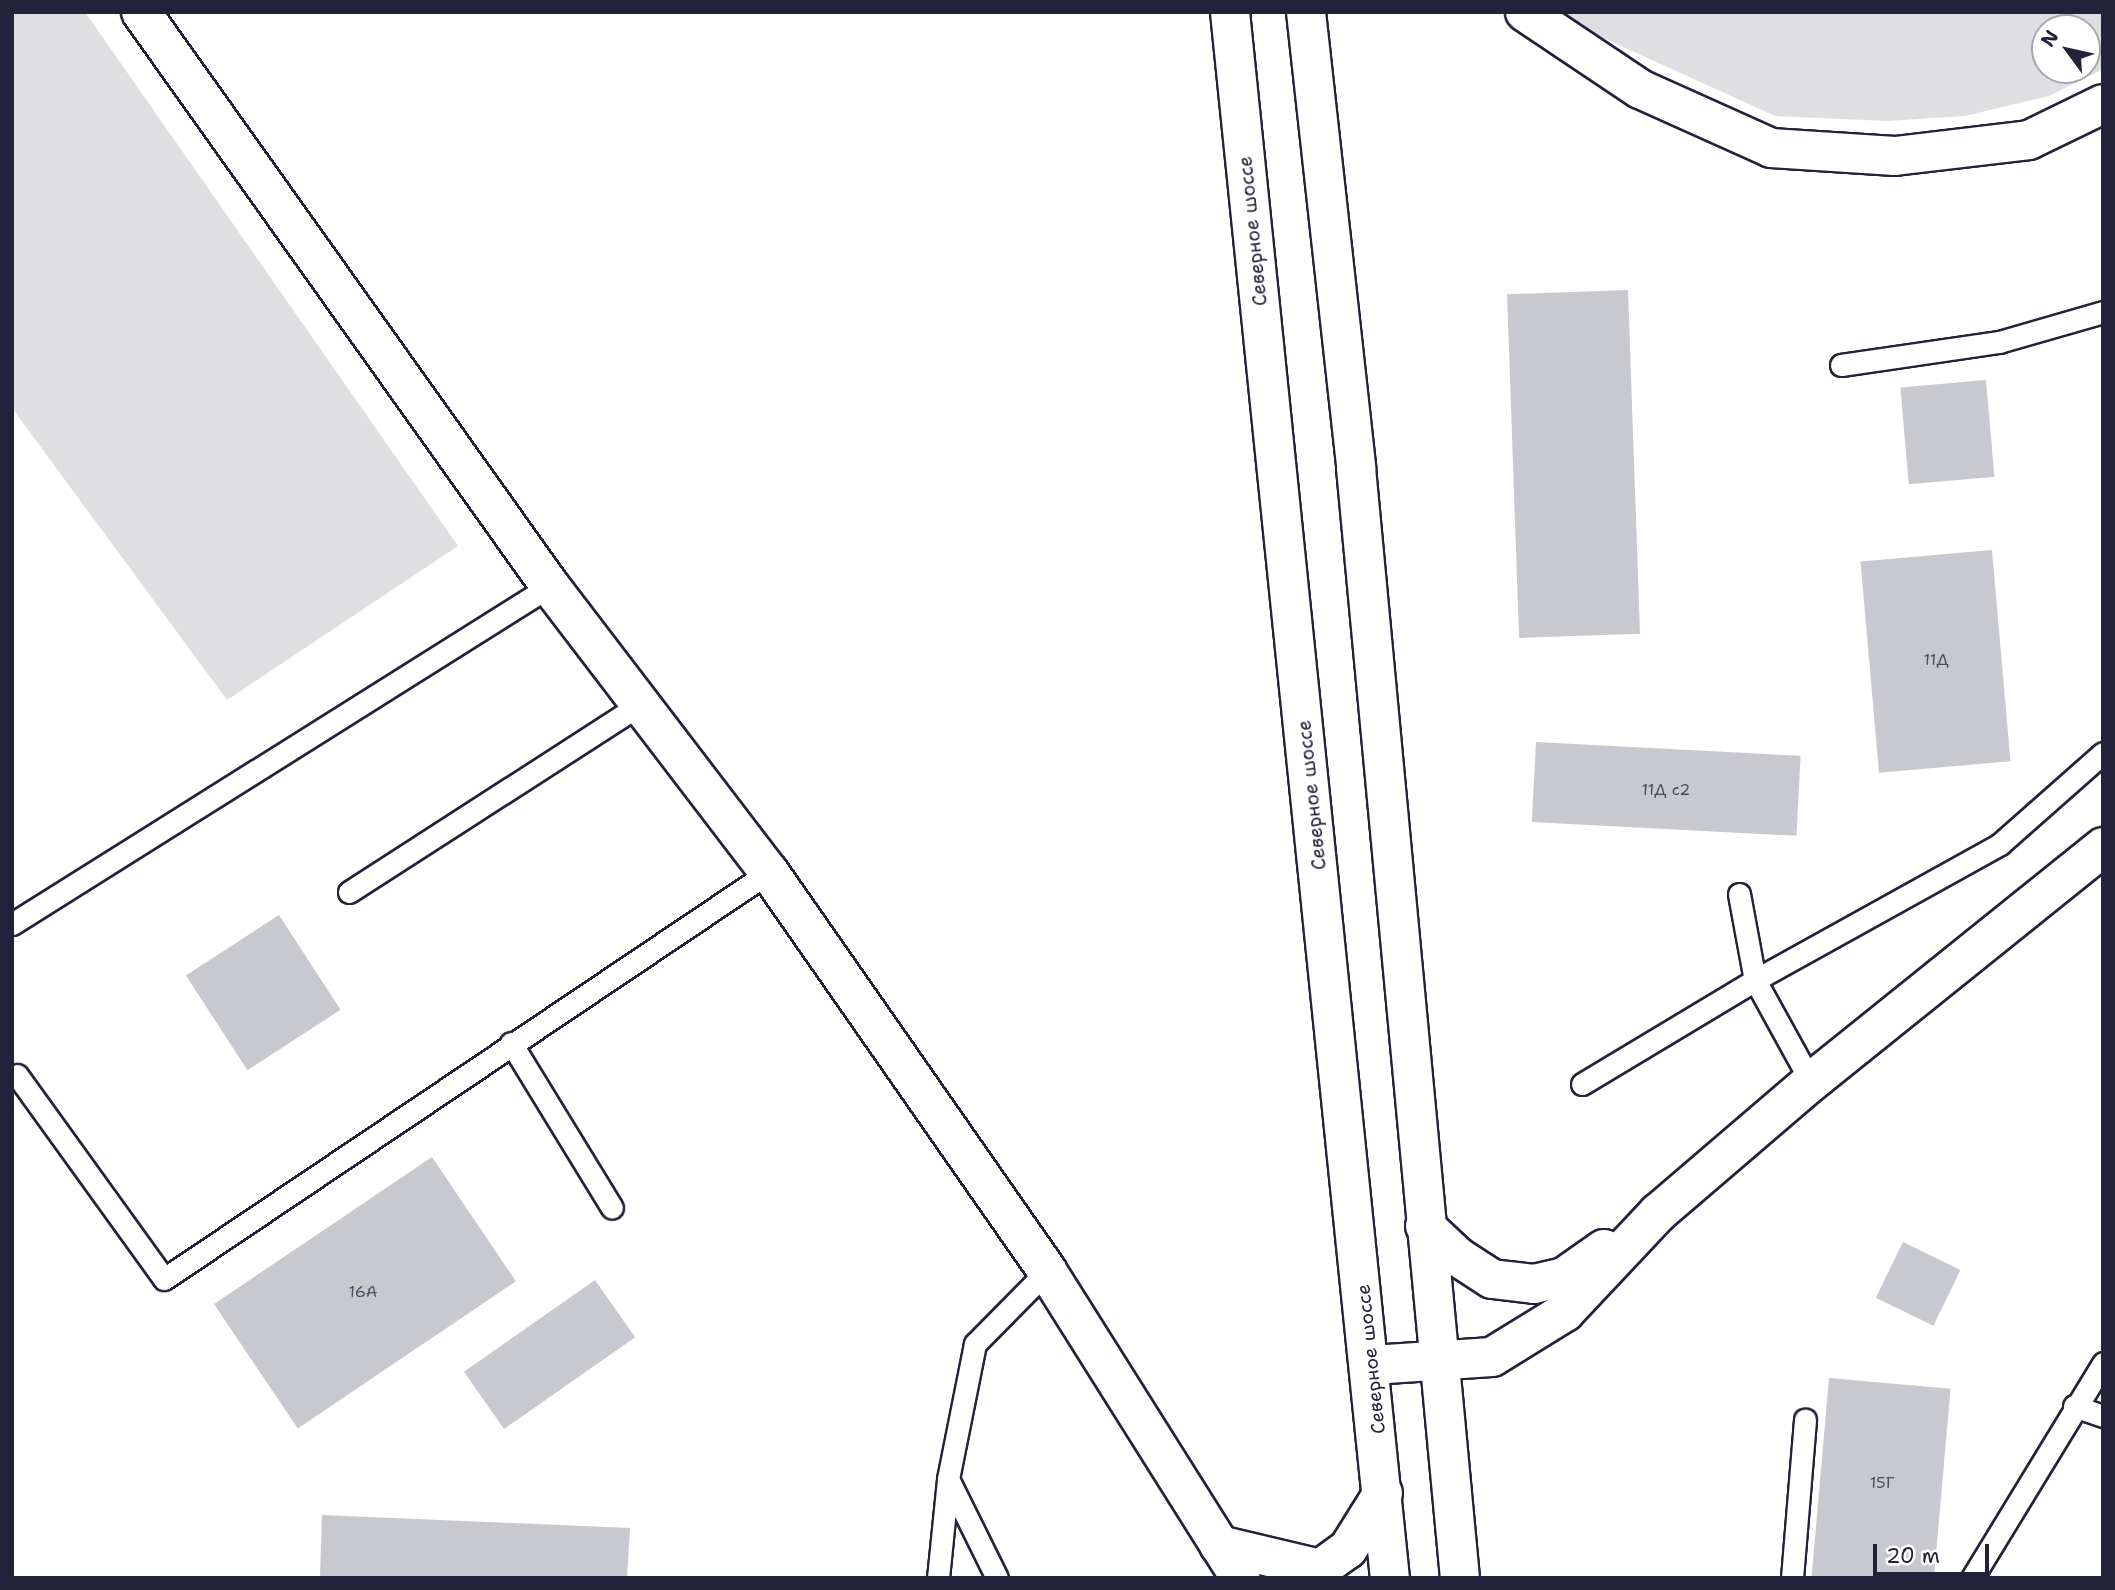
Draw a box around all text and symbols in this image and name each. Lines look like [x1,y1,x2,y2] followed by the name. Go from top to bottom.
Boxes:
[2031,14,2101,84] north arrow
[2035,25,2064,52] text: N
[1234,155,1272,307] street label: Северное шоссе
[1924,650,1948,670] house number: 11Д
[1293,719,1331,871] street label: Северное шоссе
[1642,780,1690,800] house number: 11Д с2
[349,1282,377,1302] house number: 16А
[1352,1283,1390,1435] street label: Северное шоссе
[1870,1473,1894,1493] house number: 15Г
[1877,1530,1993,1574] scale bar
[1886,1542,1940,1570] text: 20 m

